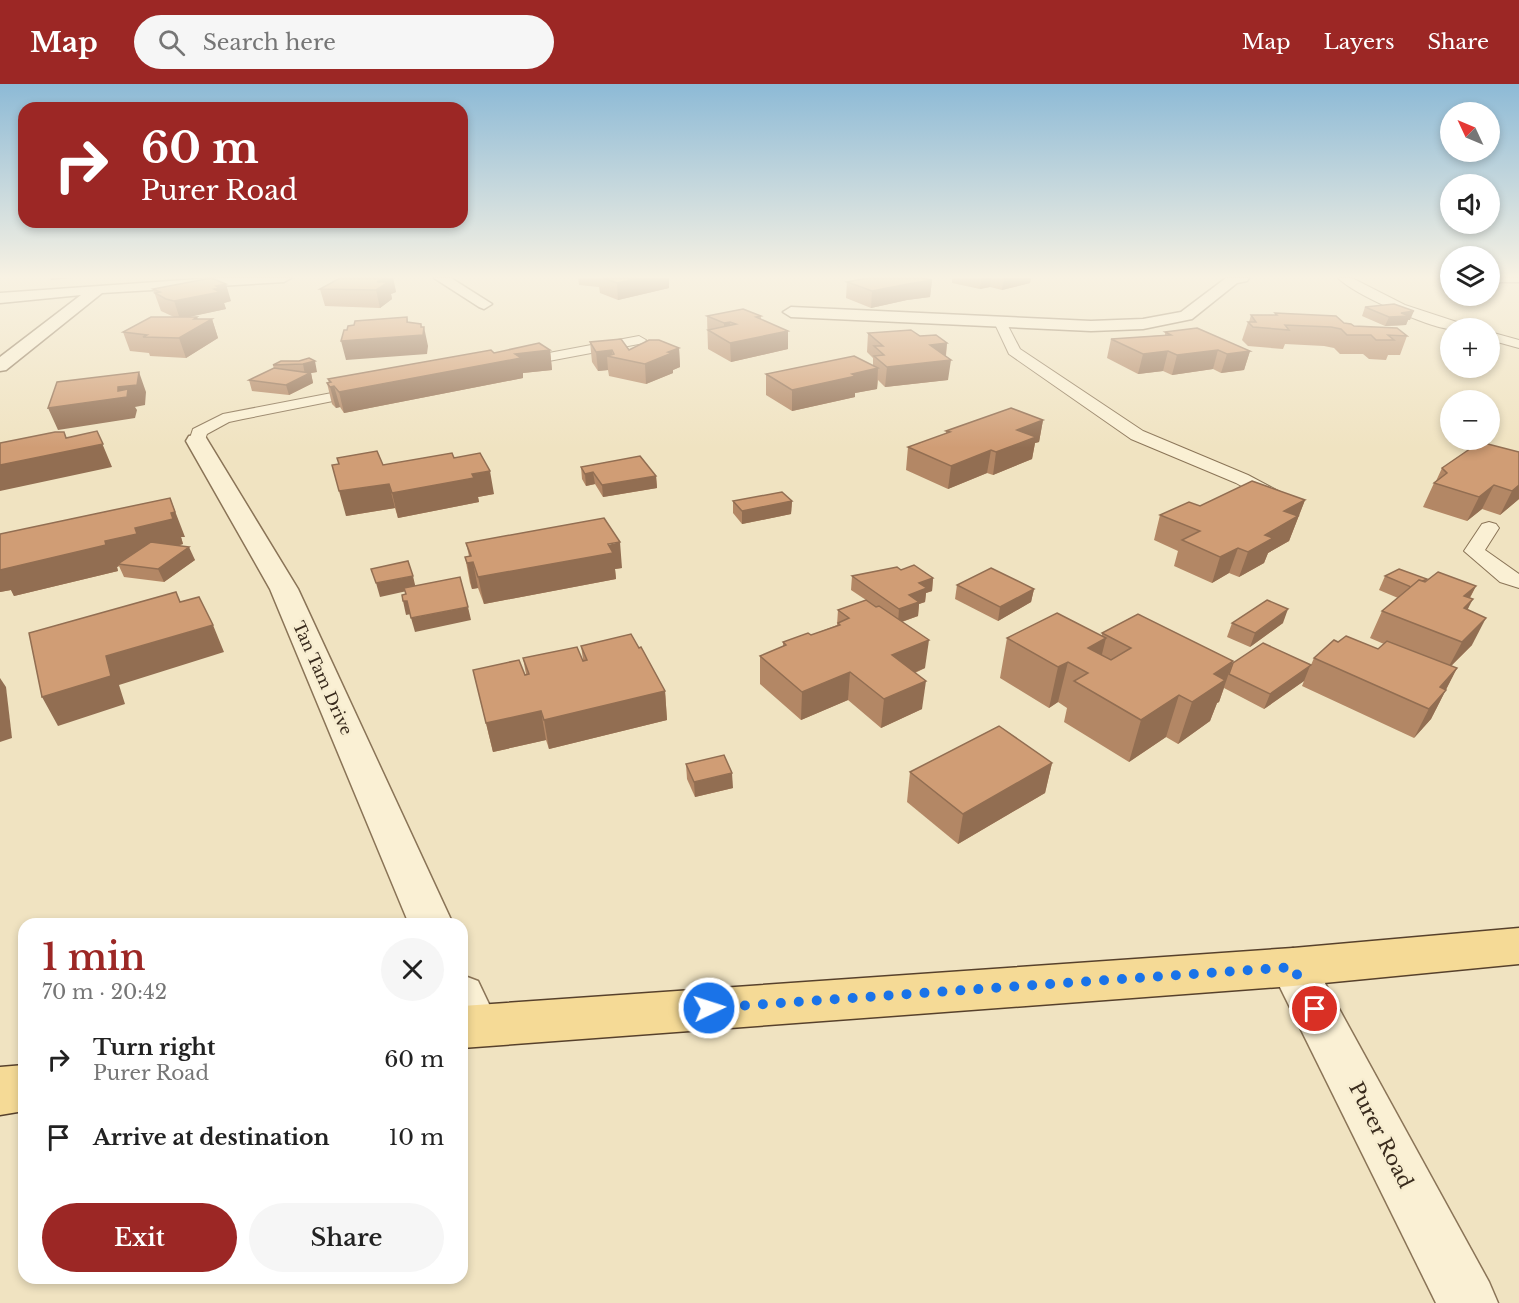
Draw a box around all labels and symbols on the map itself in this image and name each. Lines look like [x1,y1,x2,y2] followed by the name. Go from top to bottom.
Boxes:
[1440,102,1500,162] north arrow
[289,618,357,738] street label: Tan Tam Drive
[677,976,741,1040] position arrow
[1289,983,1340,1034] pin
[1344,1078,1418,1192] street label: Purer Road

